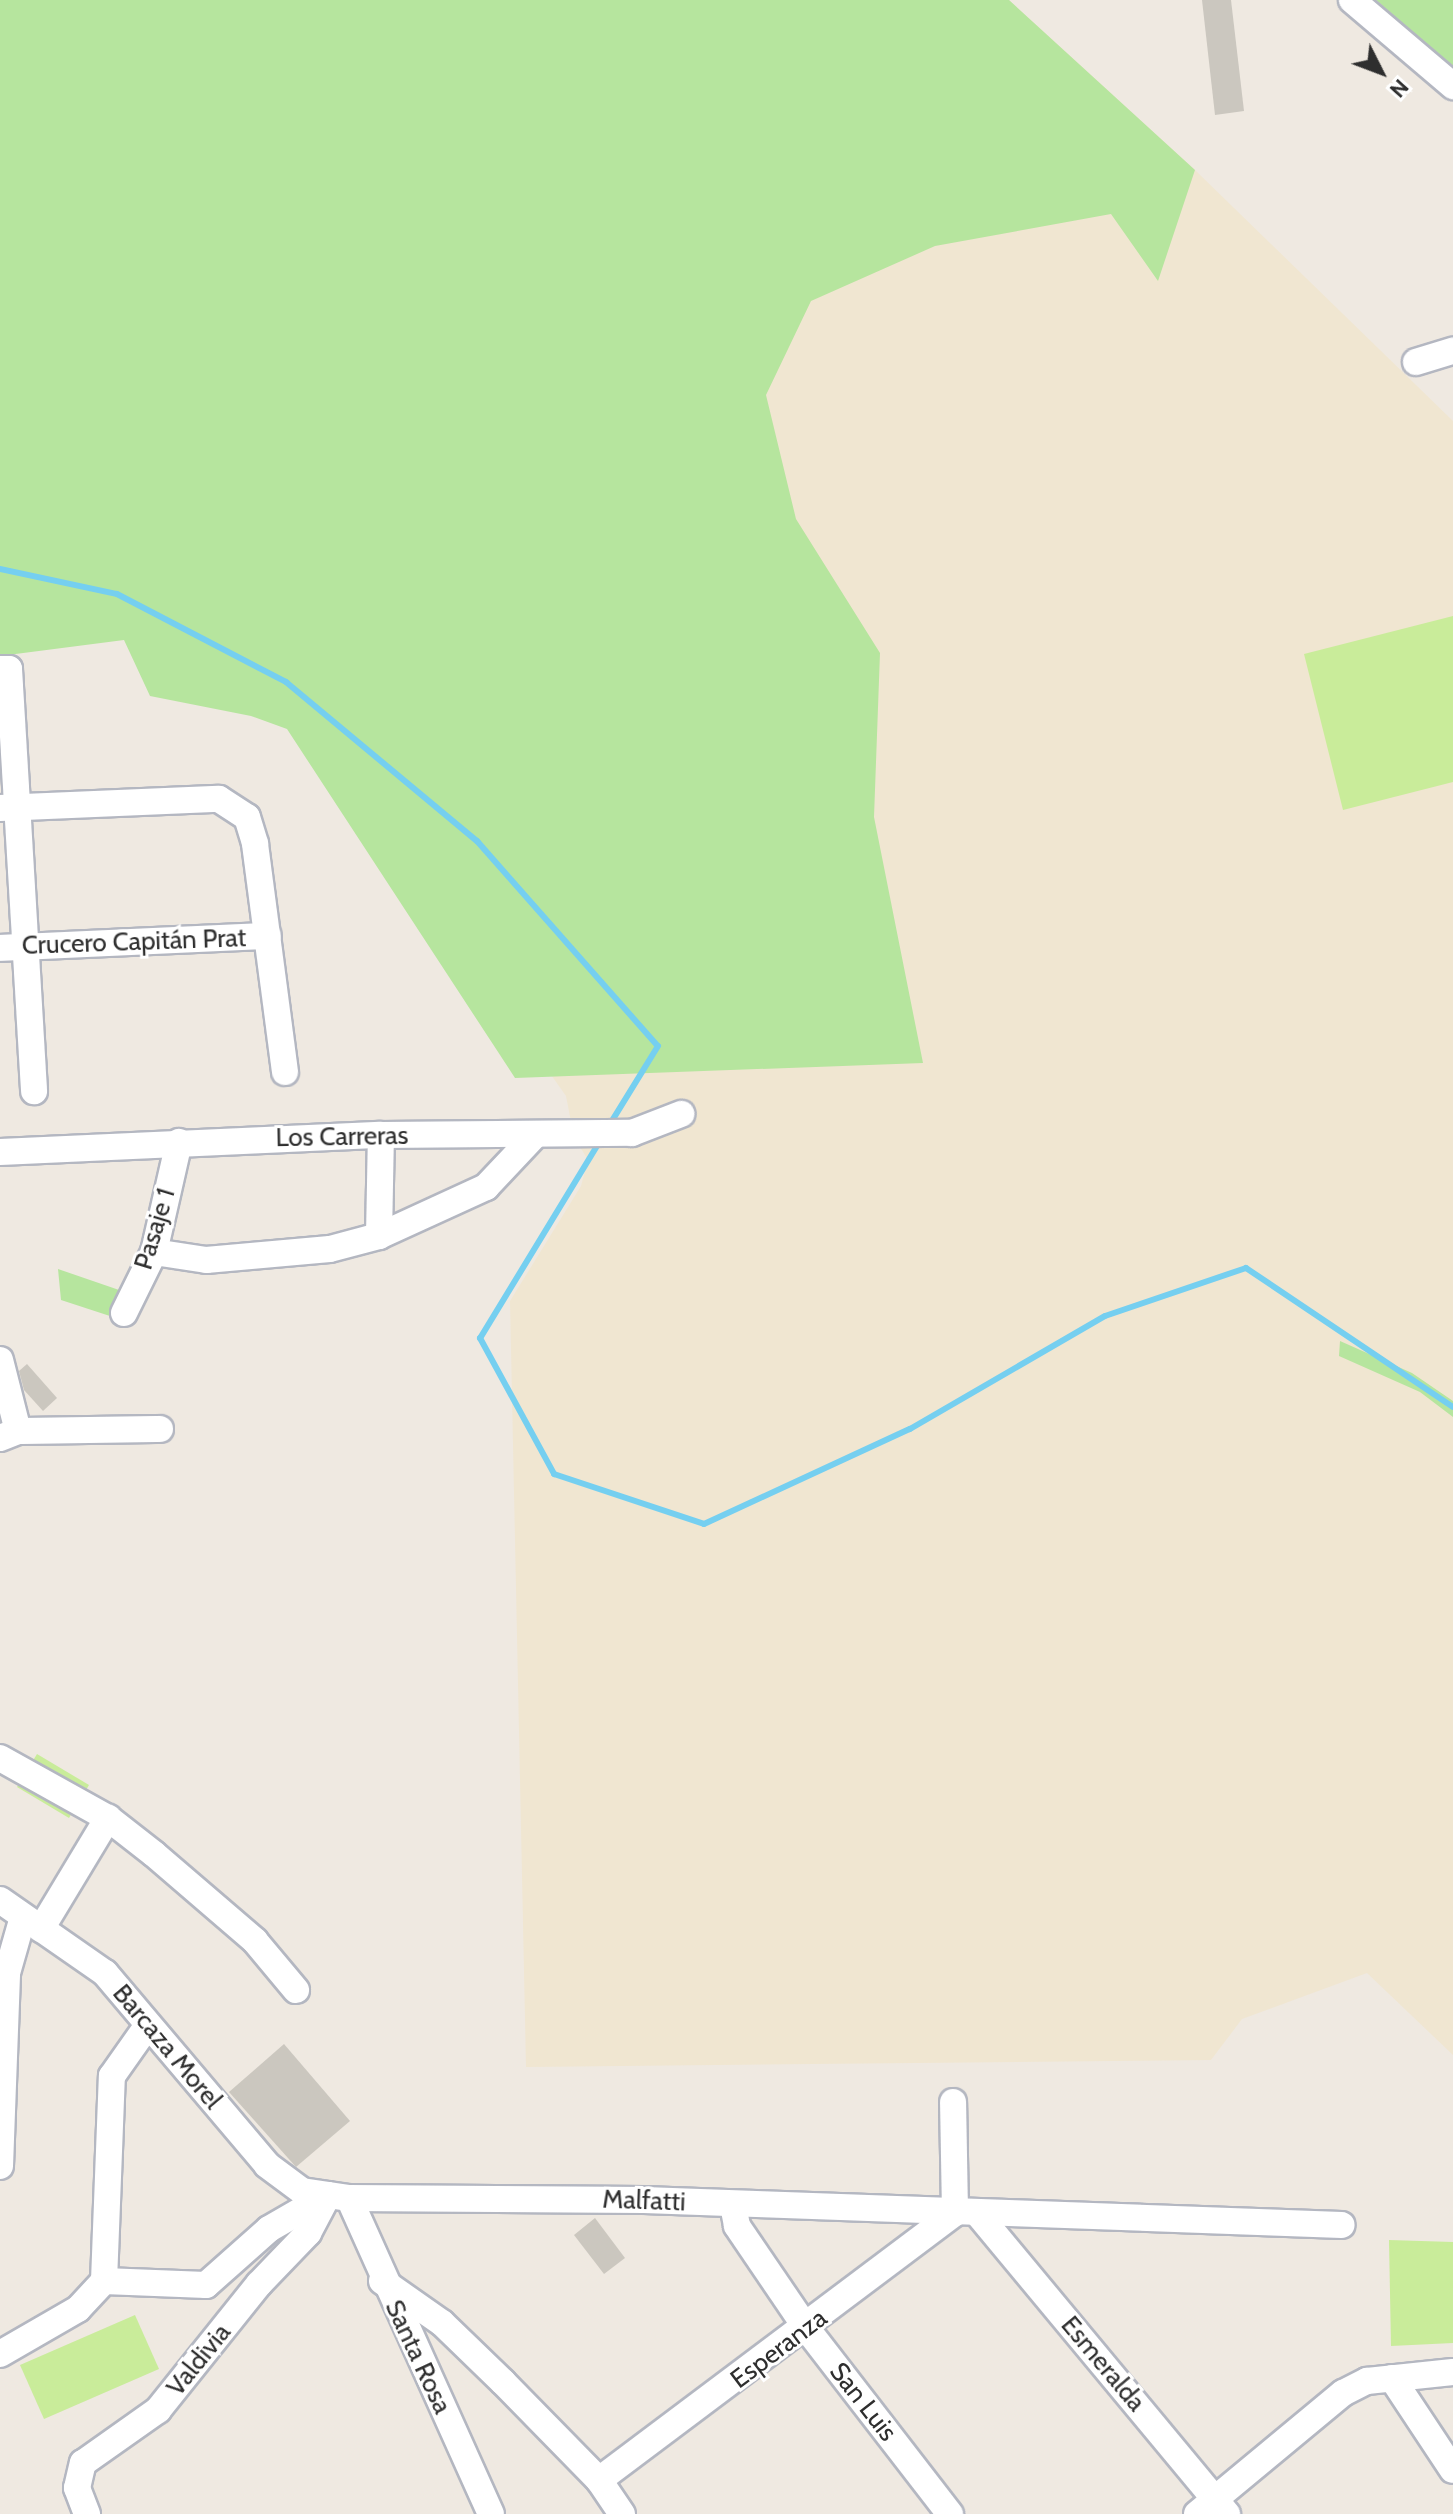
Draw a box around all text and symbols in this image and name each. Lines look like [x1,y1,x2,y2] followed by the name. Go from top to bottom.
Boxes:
[1341,32,1421,112] north arrow
[1384,74,1414,103] text: N
[21,922,247,962] street label: Crucero Capitán Prat
[275,1120,409,1154] street label: Los Carreras
[128,1185,182,1273] street label: Pasaje 1
[106,1978,228,2116] street label: Barcaza Morel
[602,2184,686,2218] street label: Malfatti
[378,2295,458,2419] street label: Santa Rosa
[725,2303,833,2395] street label: Esperanza
[1054,2310,1152,2418] street label: Esmeralda
[160,2318,238,2402] street label: Valdivia
[823,2357,903,2447] street label: San Luis

